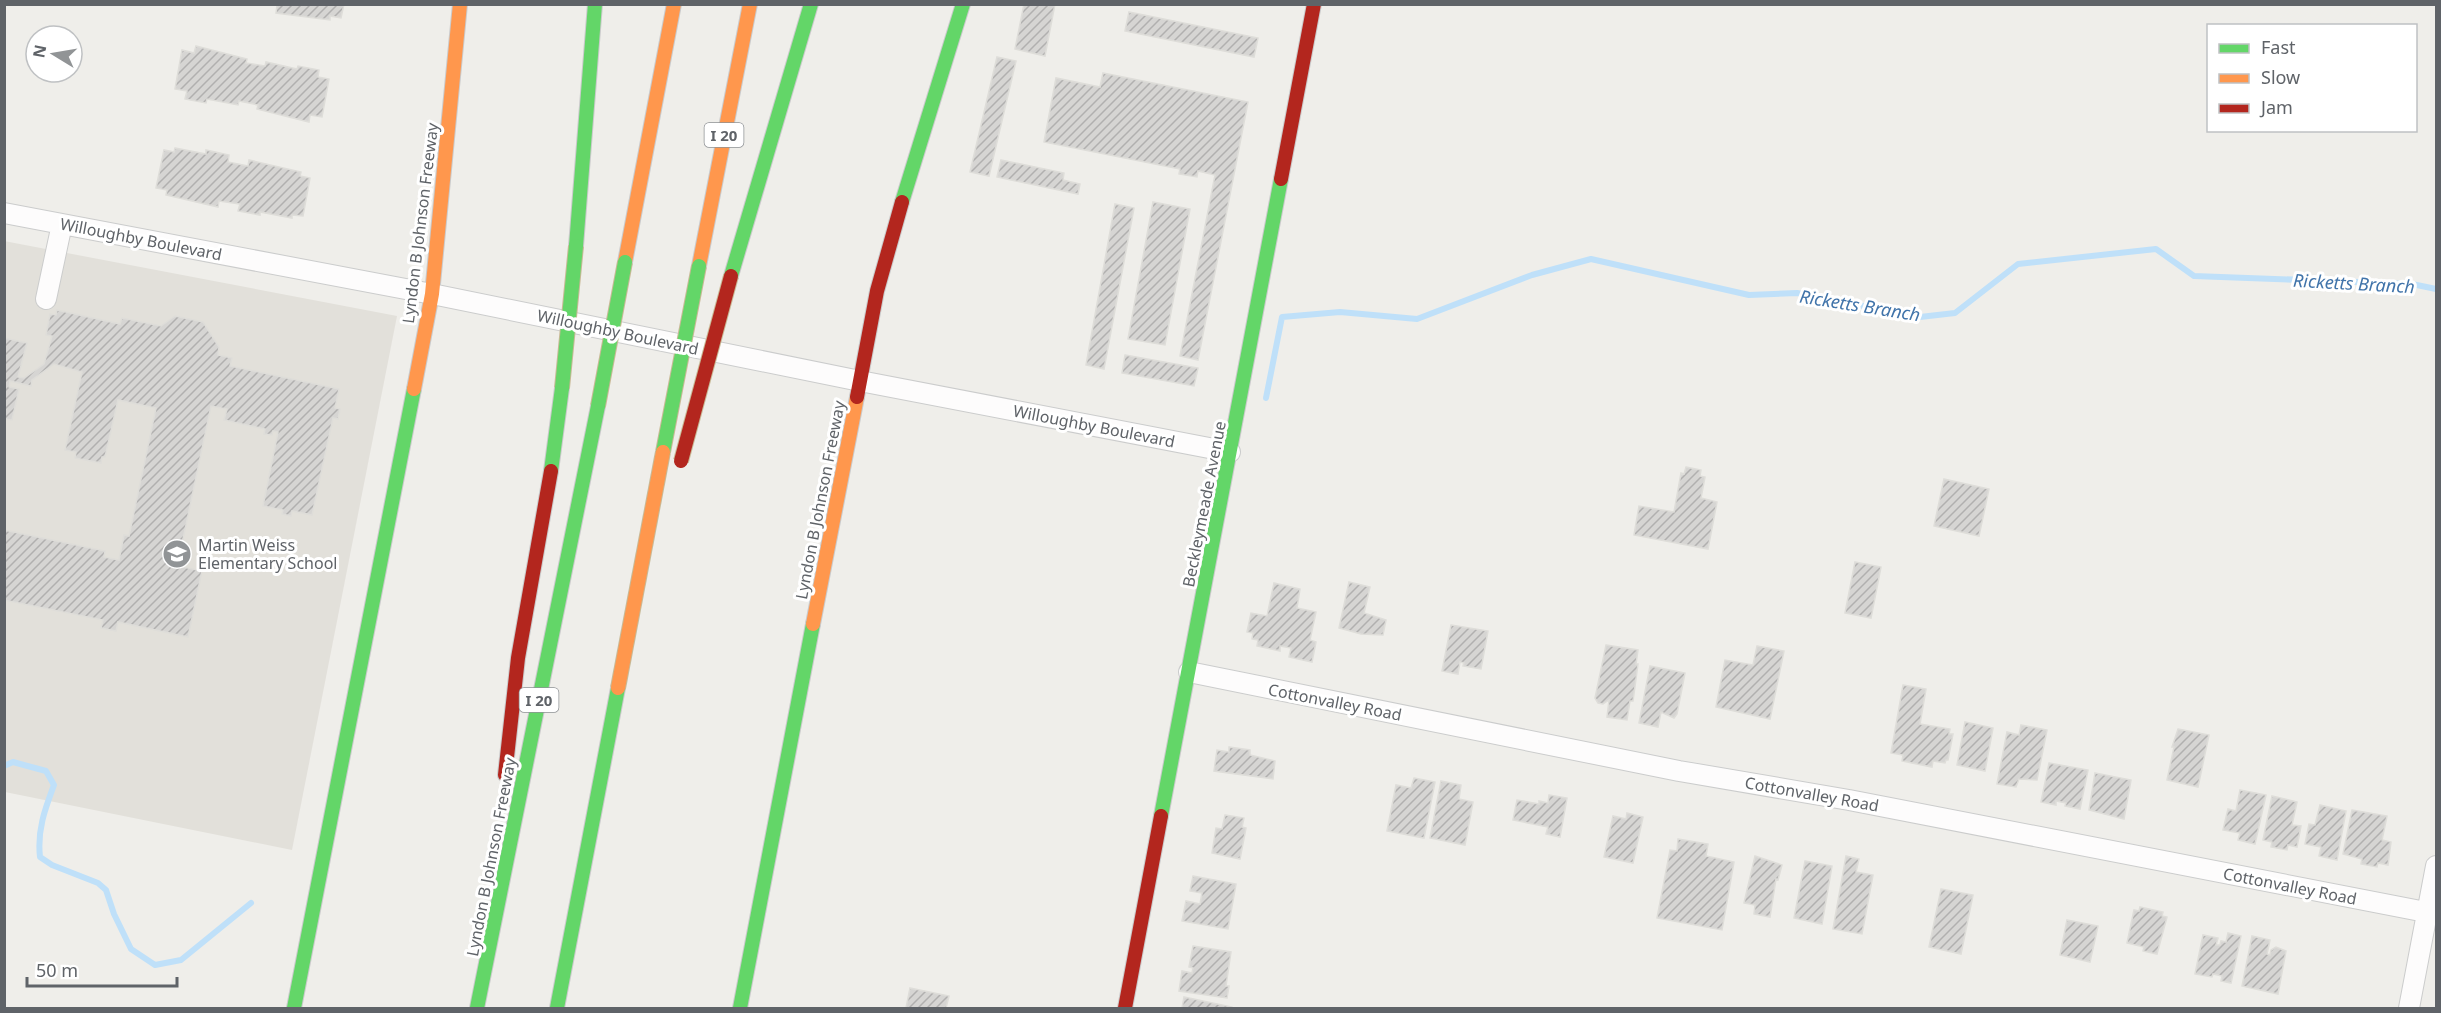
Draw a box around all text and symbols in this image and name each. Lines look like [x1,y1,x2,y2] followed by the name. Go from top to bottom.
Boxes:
[24,24,84,84] north arrow
[2207,24,2417,132] legend
[2261,35,2296,59] text: Fast
[27,43,51,60] text: N
[2261,65,2300,89] text: Slow
[2259,95,2293,119] text: Jam
[397,121,443,324] street label: Lyndon B Johnson Freeway
[704,123,744,147] road number: I 20
[58,213,224,265] street label: Willoughby Boulevard
[2293,268,2415,298] water label: Ricketts Branch
[1798,284,1922,326] water label: Ricketts Branch
[535,304,701,360] street label: Willoughby Boulevard
[790,398,850,601] street label: Lyndon B Johnson Freeway
[1011,400,1177,452] street label: Willoughby Boulevard
[1177,419,1231,589] street label: Beckleymeade Avenue
[198,534,337,574] place label: Martin Weiss Elementary School
[161,538,193,570] school or university icon: Martin Weiss Elementary School
[1266,678,1404,726] street label: Cottonvalley Road
[520,688,558,712] road number: I 20
[461,755,521,958] street label: Lyndon B Johnson Freeway
[1743,771,1881,817] street label: Cottonvalley Road
[2221,862,2359,910] street label: Cottonvalley Road
[27,950,177,988] scale bar
[36,958,78,982] text: 50 m

